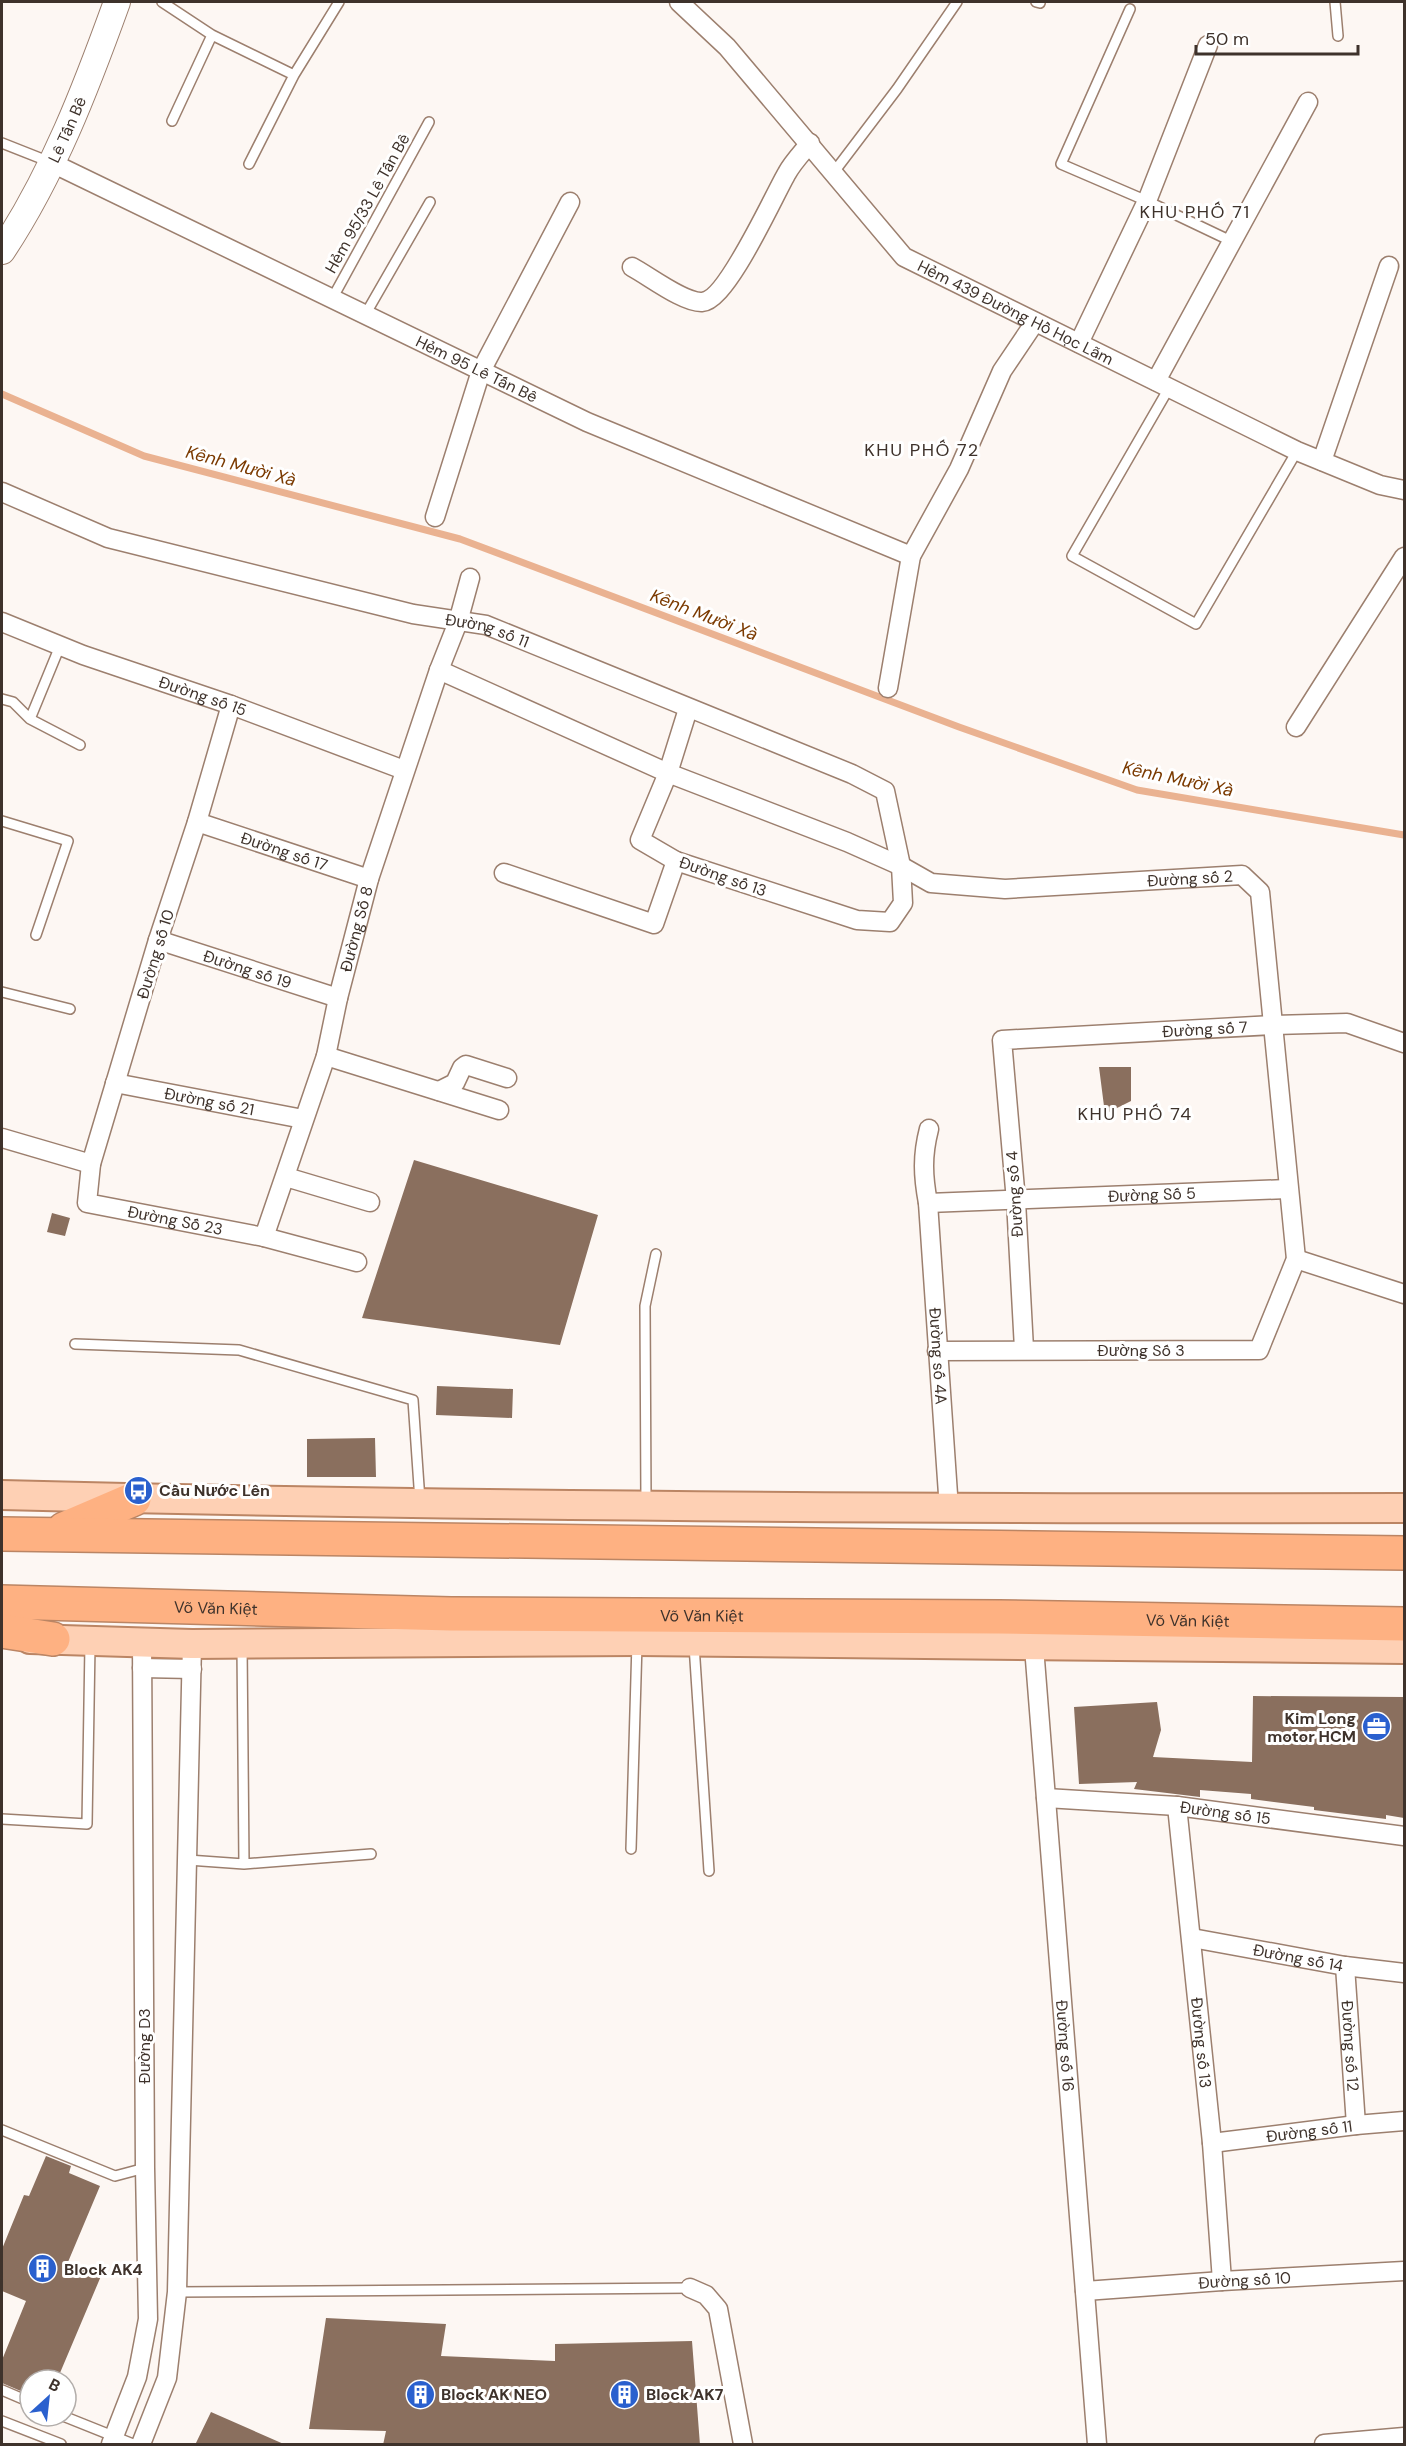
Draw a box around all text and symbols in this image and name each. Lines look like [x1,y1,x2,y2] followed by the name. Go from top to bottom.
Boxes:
[1196,18,1358,56] scale bar
[1205,27,1249,51] text: 50 m
[43,93,91,166] street label: Lê Tấn Bê
[320,130,415,277] street label: Hẻm 95/33 Lê Tấn Bê
[1139,200,1251,224] district label: KHU PHỐ 71
[914,255,1117,370] street label: Hẻm 439 Đường Hồ Học Lãm
[412,331,541,407] street label: Hẻm 95 Lê Tấn Bê
[864,438,980,462] district label: KHU PHỐ 72
[183,440,299,492] water label: Kênh Mười Xà
[647,584,761,646] water label: Kênh Mười Xà
[444,609,532,652] street label: Đường số 11
[156,671,250,721] street label: Đường số 15
[1120,756,1236,803] water label: Kênh Mười Xà
[238,827,330,876] street label: Đường số 17
[676,852,769,901] street label: Đường số 13
[1146,866,1234,892] street label: Đường số 2
[335,884,378,974] street label: Đường Số 8
[132,907,179,1002] street label: Đường số 10
[200,945,294,993] street label: Đường số 19
[1162,1016,1248,1042] street label: Đường số 7
[163,1083,256,1120] street label: Đường số 21
[1077,1102,1193,1126] district label: KHU PHỐ 74
[1001,1150,1028,1238] street label: Đường số 4
[1108,1183,1196,1207] street label: Đường Số 5
[126,1201,225,1240] street label: Đường Số 23
[924,1307,952,1406] street label: Đường số 4A
[1097,1340,1185,1361] street label: Đường Số 3
[122,1474,154,1506] bus stop icon: Cầu Nước Lên
[159,1480,270,1501] place label: Cầu Nước Lên
[174,1597,258,1620] street label: Võ Văn Kiệt
[660,1605,744,1627] street label: Võ Văn Kiệt
[1146,1610,1230,1632] street label: Võ Văn Kiệt
[1267,1708,1356,1747] place label: Kim Long motor HCM
[1361,1711,1393,1743] office icon: Kim Long motor HCM
[1179,1796,1272,1829] street label: Đường số 15
[1251,1939,1345,1977] street label: Đường số 14
[1186,1996,1216,2089] street label: Đường số 13
[1051,1999,1079,2092] street label: Đường số 16
[1336,2000,1364,2092] street label: Đường số 12
[134,2008,155,2084] street label: Đường D3
[1265,2116,1354,2147] street label: Đường số 11
[27,2253,59,2285] building icon: Block AK4
[64,2259,143,2280] place label: Block AK4
[1198,2267,1292,2294] street label: Đường số 10
[18,2368,78,2428] north arrow
[45,2373,64,2397] text: B
[404,2378,436,2410] building icon: Block AK NEO
[609,2378,641,2410] building icon: Block AK7
[441,2384,547,2405] place label: Block AK NEO
[646,2384,724,2405] place label: Block AK7

